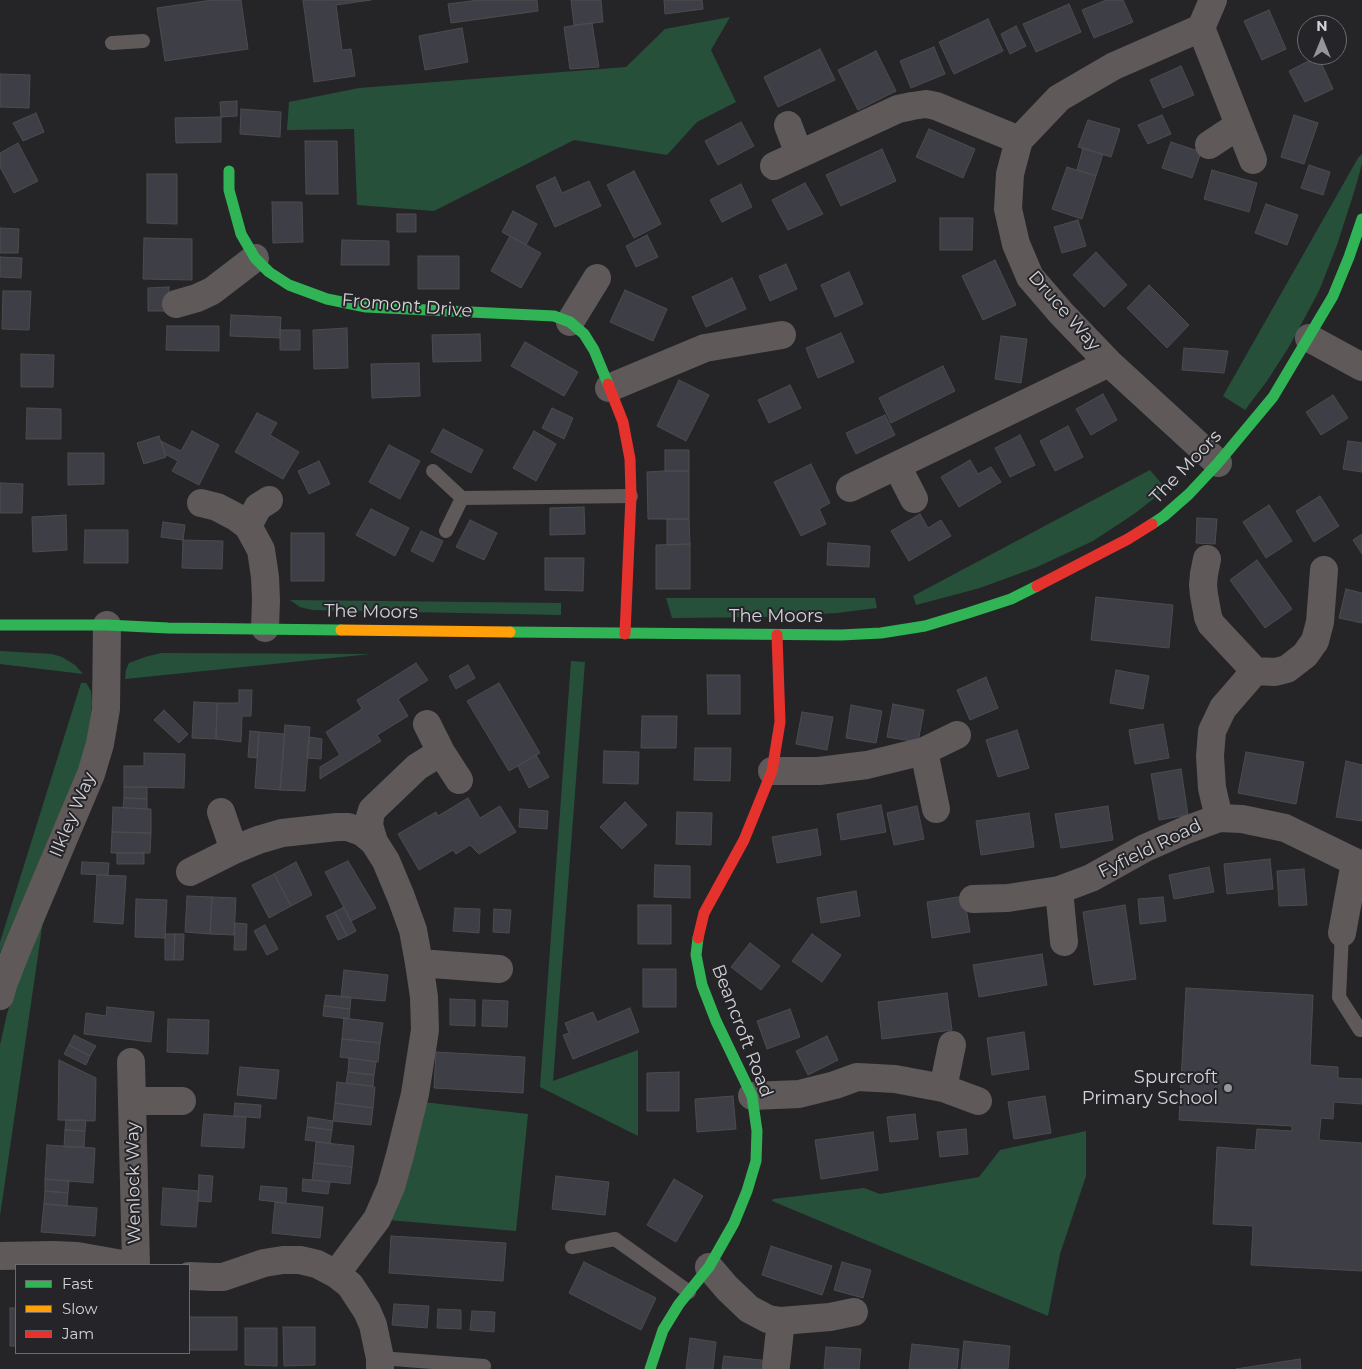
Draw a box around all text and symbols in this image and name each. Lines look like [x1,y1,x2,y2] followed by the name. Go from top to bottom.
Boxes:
[1297,15,1347,65] north arrow
[1316,17,1328,35] text: N
[1023,267,1105,355] street label: Druce Way
[341,290,473,322] street label: Fromont Drive
[1146,426,1226,508] street label: The Moors
[324,600,418,624] street label: The Moors
[729,606,823,628] street label: The Moors
[45,769,101,861] street label: Ilkley Way
[1095,815,1205,883] street label: Fyfield Road
[707,962,777,1100] street label: Beancroft Road
[1082,1067,1218,1110] place label: Spurcroft Primary School
[1222,1082,1234,1094] marker: Spurcroft Primary School
[122,1121,146,1245] street label: Wenlock Way
[15,1264,190,1354] legend
[62,1274,93,1293] text: Fast
[62,1299,98,1318] text: Slow
[62,1324,94,1343] text: Jam

